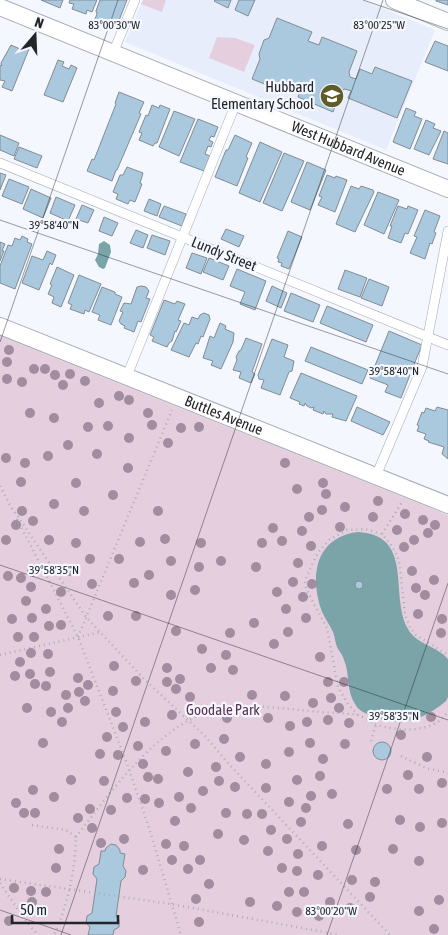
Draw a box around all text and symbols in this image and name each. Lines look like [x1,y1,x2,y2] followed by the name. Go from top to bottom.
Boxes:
[10,10,60,60] north arrow
[33,14,46,32] text: N
[88,18,140,32] text: 83°00'30"W
[353,18,405,32] text: 83°00'25"W
[211,78,314,112] place label: Hubbard Elementary School
[319,83,345,109] school or university icon: Hubbard Elementary School
[289,117,408,179] street label: West Hubbard Avenue
[29,218,79,232] text: 39°58'40"N
[189,233,259,274] street label: Lundy Street
[369,364,419,378] text: 39°58'40"N
[182,392,266,438] street label: Buttles Avenue
[29,563,79,577] text: 39°58'35"N
[186,701,260,718] park label: Goodale Park
[369,709,419,723] text: 39°58'35"N
[12,892,119,924] scale bar
[20,901,47,918] text: 50 m
[305,904,357,918] text: 83°00'20"W

